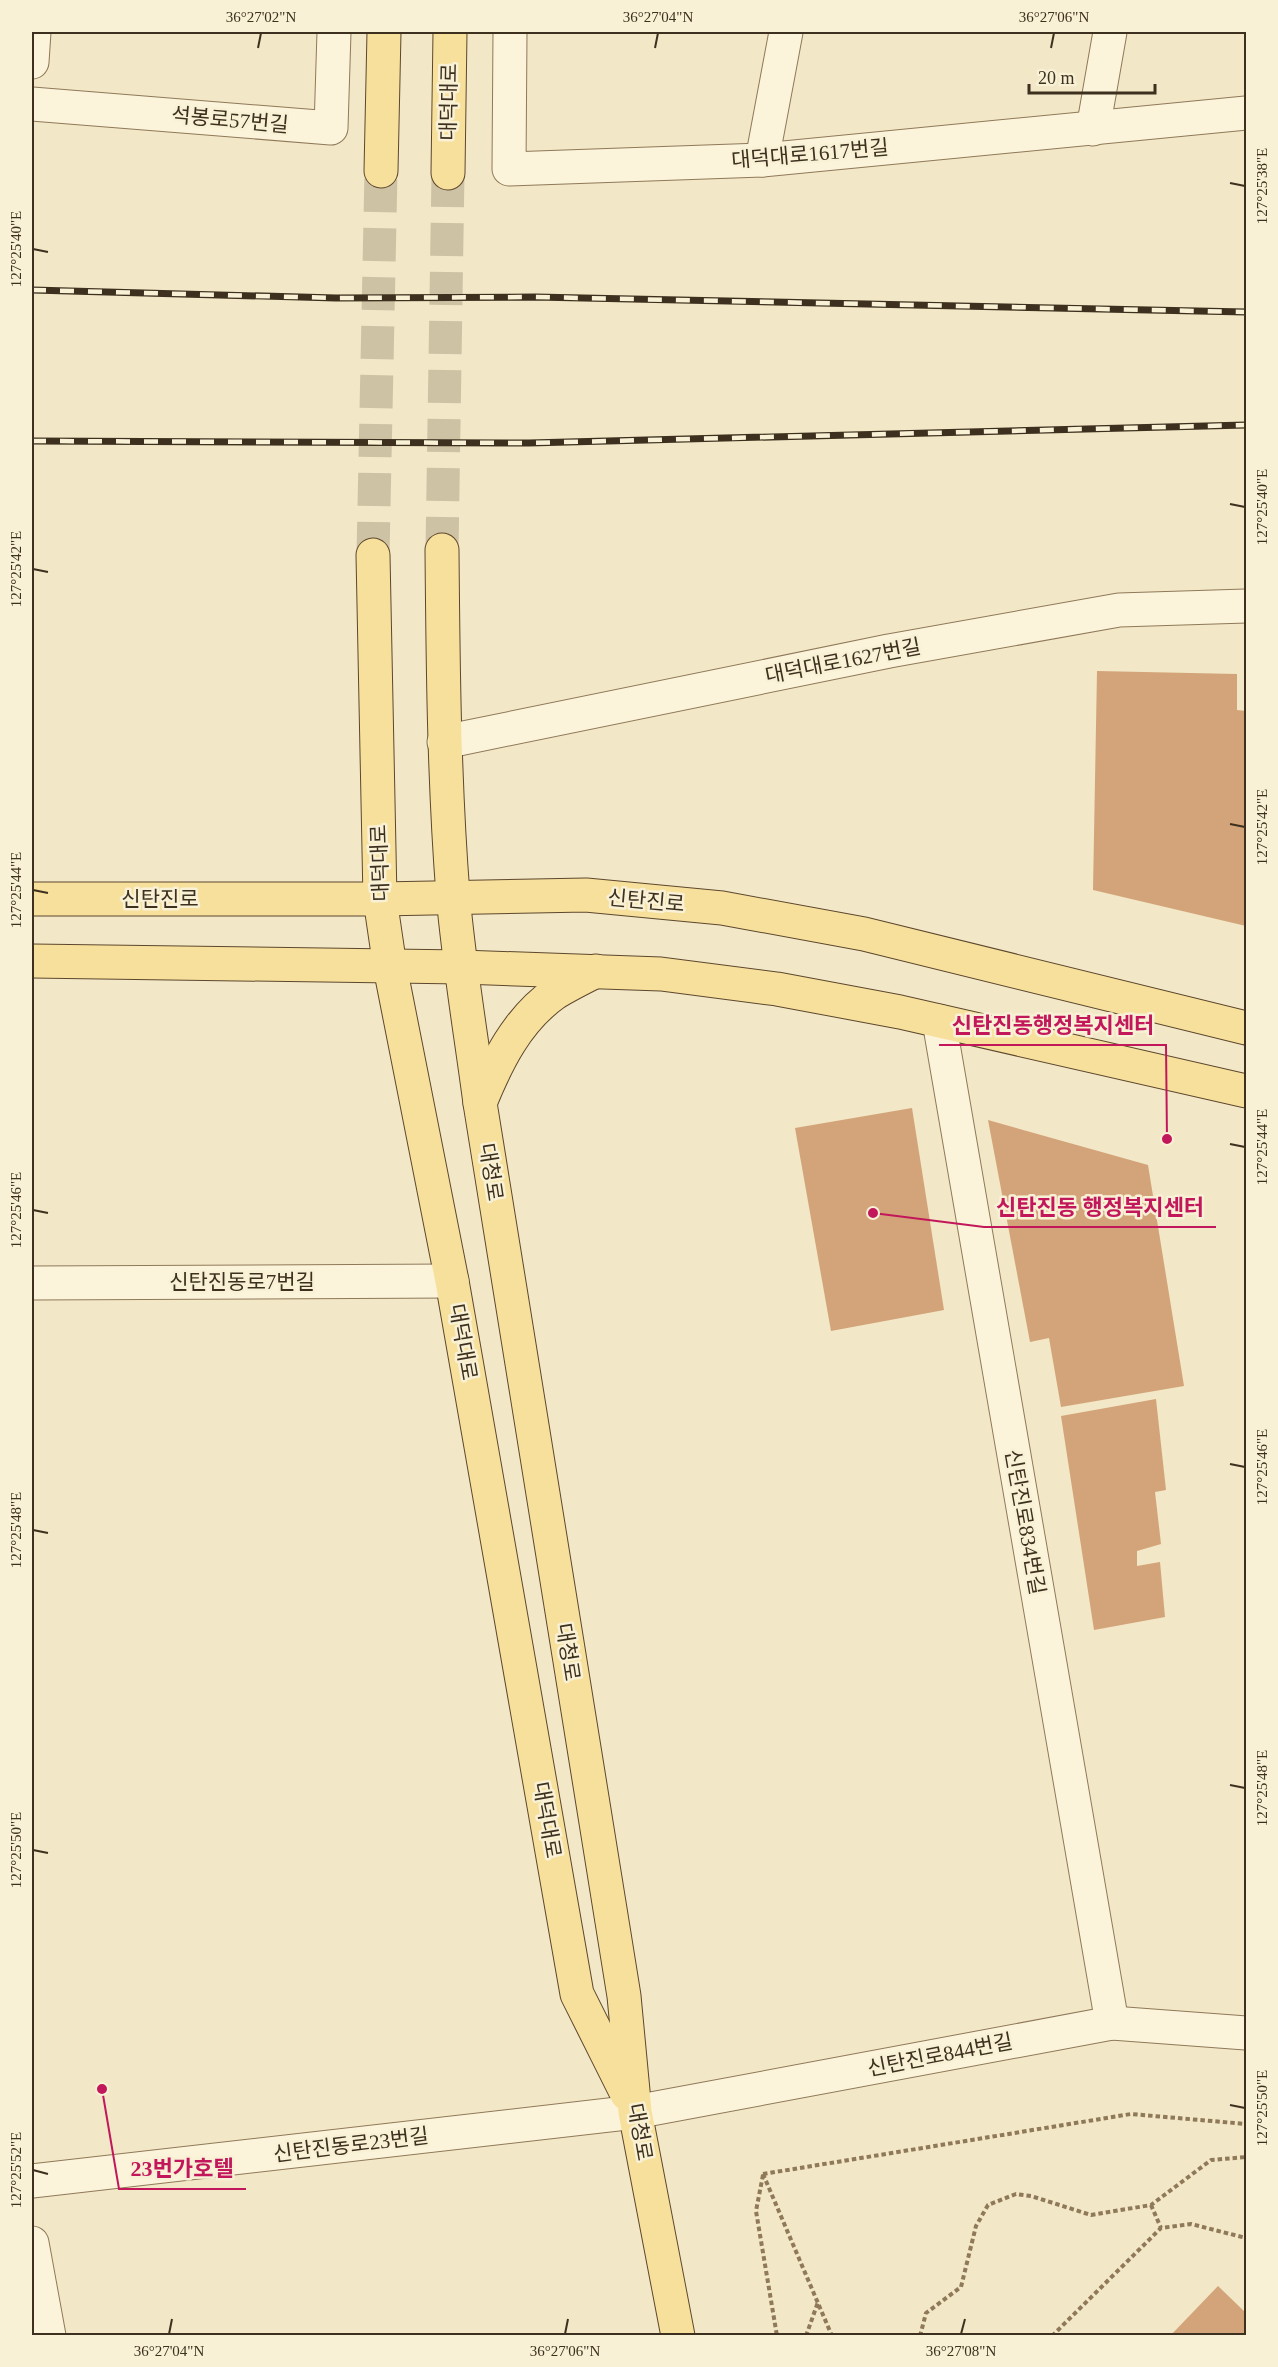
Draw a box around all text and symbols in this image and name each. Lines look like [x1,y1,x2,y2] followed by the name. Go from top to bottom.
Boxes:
[226,9,296,25] text: 36°27'02"N
[623,9,693,25] text: 36°27'04"N
[1019,9,1089,25] text: 36°27'06"N
[1029,57,1155,95] scale bar
[436,63,462,141] street label: 대덕대로
[1038,68,1075,88] text: 20 m
[170,103,290,137] street label: 석봉로57번길
[730,135,890,173] street label: 대덕대로1617번길
[1254,148,1270,224] text: 127°25'38"E
[8,211,24,287] text: 127°25'40"E
[1254,469,1270,545] text: 127°25'40"E
[8,531,24,607] text: 127°25'42"E
[763,634,923,688] street label: 대덕대로1627번길
[1254,789,1270,865] text: 127°25'42"E
[367,824,393,902] street label: 대덕대로
[8,852,24,928] text: 127°25'44"E
[606,886,686,916] street label: 신탄진로
[121,887,199,911] street label: 신탄진로
[939,1005,1166,1045] callout: 신탄진동행정복지센터
[952,1013,1154,1038] text: 신탄진동행정복지센터
[1254,1109,1270,1185] text: 127°25'44"E
[475,1141,507,1203] street label: 대청로
[8,1172,24,1248] text: 127°25'46"E
[984,1187,1216,1227] callout: 신탄진동 행정복지센터
[996,1195,1204,1220] text: 신탄진동 행정복지센터
[169,1270,315,1294] street label: 신탄진동로7번길
[444,1302,482,1382] street label: 대덕대로
[1254,1429,1270,1505] text: 127°25'46"E
[1000,1447,1050,1597] street label: 신탄진로834번길
[8,1492,24,1568] text: 127°25'48"E
[552,1621,584,1683] street label: 대청로
[1254,1750,1270,1826] text: 127°25'48"E
[528,1780,566,1860] street label: 대덕대로
[8,1812,24,1888] text: 127°25'50"E
[865,2029,1015,2081] street label: 신탄진로844번길
[1254,2070,1270,2146] text: 127°25'50"E
[623,2101,657,2163] street label: 대청로
[272,2124,430,2166] street label: 신탄진동로23번길
[8,2132,24,2208] text: 127°25'52"E
[119,2149,246,2189] callout: 23번가호텔
[131,2156,233,2181] text: 23번가호텔
[134,2343,204,2359] text: 36°27'04"N
[530,2343,600,2359] text: 36°27'06"N
[926,2343,996,2359] text: 36°27'08"N

